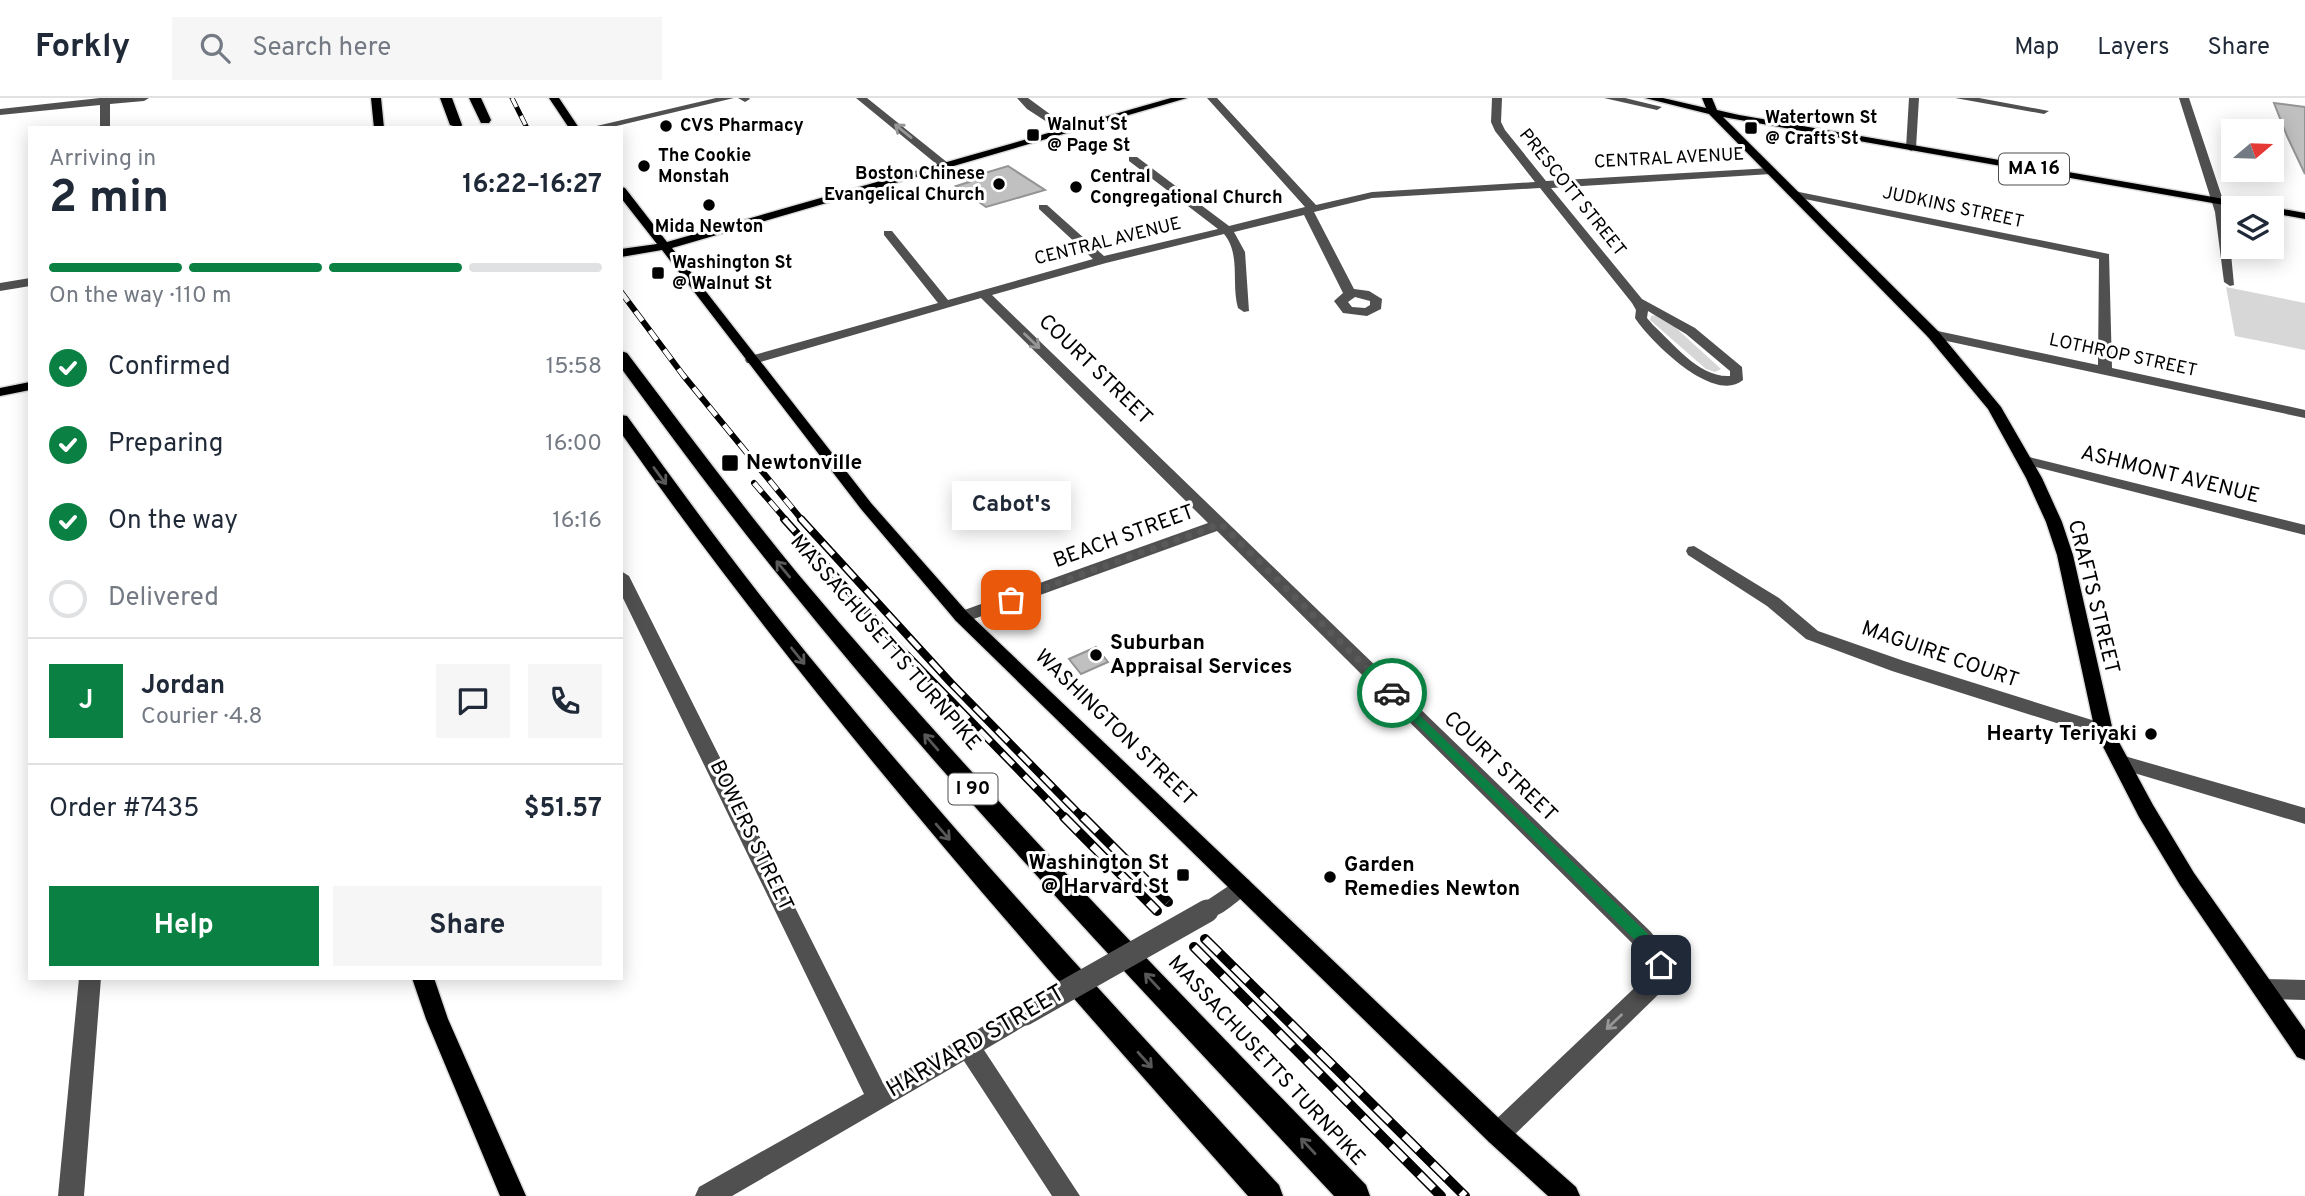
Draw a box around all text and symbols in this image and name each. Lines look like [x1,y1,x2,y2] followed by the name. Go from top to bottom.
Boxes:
[172,17,662,80] search box
[35,27,130,69] text: Forkly
[196,29,234,67] icon: search
[252,32,391,65] text: Search here
[2014,33,2059,63] text: Map
[2097,33,2169,63] text: Layers
[2207,33,2270,63] text: Share
[1765,107,1877,151] place label: Watertown St @ Crafts St
[1047,114,1130,158] place label: Walnut St @ Page St
[680,115,804,138] place label: CVS Pharmacy
[658,118,674,134] marker: CVS Pharmacy
[2221,119,2284,182] north arrow
[2221,119,2284,259] map controls
[1743,120,1759,136] marker: Watertown St @ Crafts St
[894,124,912,139] one-way arrow
[1513,124,1631,262] street label: PRESCOTT STREET
[1025,127,1041,143] marker: Walnut St @ Page St
[1593,144,1745,174] street label: CENTRAL AVENUE
[49,145,156,174] text: Arriving in
[658,145,751,189] place label: The Cookie Monstah
[1999,153,2069,184] road number: MA 16
[636,158,652,174] marker: The Cookie Monstah
[824,163,985,207] place label: Boston Chinese Evangelical Church
[1090,166,1283,210] place label: Central Congregational Church
[462,169,602,202] text: 16:22–16:27
[49,170,169,229] text: 2 min
[991,176,1007,192] marker: Boston Chinese Evangelical Church
[1068,179,1084,195] marker: Central Congregational Church
[1880,182,2026,234] street label: JUDKINS STREET
[2221,196,2284,259] button: layers
[701,197,717,213] marker: Mida Newton
[1032,213,1184,271] street label: CENTRAL AVENUE
[655,216,763,239] place label: Mida Newton
[672,252,792,296] place label: Washington St @ Walnut St
[650,265,666,281] marker: Washington St @ Walnut St
[49,282,232,311] text: On the way · 110 m
[1032,309,1158,431] street label: COURT STREET
[2047,329,2199,383] street label: LOTHROP STREET
[1024,332,1041,349] one-way arrow
[49,349,87,387] icon: check
[108,351,231,384] text: Confirmed
[546,353,602,382] text: 15:58
[49,426,87,464] icon: check
[108,428,223,461] text: Preparing
[545,430,602,459] text: 16:00
[2078,440,2262,510] street label: ASHMONT AVENUE
[746,450,862,477] place label: Newtonville
[720,453,740,473] marker: Newtonville
[652,466,667,485] one-way arrow
[951,481,1070,530] callout: Cabot's
[972,491,1051,520] text: Cabot's
[1050,499,1198,575] street label: BEACH STREET
[49,503,87,541] icon: check
[108,505,238,538] text: On the way
[552,507,602,536] text: 16:16
[2061,517,2125,677] street label: CRAFTS STREET
[784,529,986,757] street label: MASSACHUSETTS TURNPIKE
[775,560,791,578] one-way arrow
[981,570,1041,630] pin
[992,581,1030,619] icon: bag
[108,582,219,615] text: Delivered
[1858,615,2022,695] street label: MAGUIRE COURT
[1110,630,1292,681] place label: Suburban Appraisal Services
[1028,644,1202,812] street label: WASHINGTON STREET
[790,647,806,665] one-way arrow
[1088,647,1104,663] marker: Suburban Appraisal Services
[1357,658,1427,728] courier
[436,664,510,738] button: chat
[528,664,602,738] button: phone
[141,670,225,703] text: Jordan
[1373,674,1411,712] icon: car
[79,685,93,718] text: J
[141,703,262,732] text: Courier · 4.8
[1437,706,1563,828] street label: COURT STREET
[1987,721,2137,748] place label: Hearty Teriyaki
[2143,726,2159,742] marker: Hearty Teriyaki
[923,733,939,751] one-way arrow
[703,756,799,916] street label: BOWERS STREET
[948,774,998,804] road number: I 90
[49,793,199,826] text: Order #7435
[524,793,602,826] text: $51.57
[935,822,951,840] one-way arrow
[1029,850,1169,901] place label: Washington St @ Harvard St
[1344,852,1520,903] place label: Garden Remedies Newton
[1175,867,1191,883] marker: Washington St @ Harvard St
[1322,869,1338,885] marker: Garden Remedies Newton
[49,886,319,966] button: Help
[333,886,602,966] button: Share
[1631,935,1691,995] pin
[1642,946,1680,984] icon: home
[1161,950,1371,1172] street label: MASSACHUSETTS TURNPIKE
[1143,973,1160,990] one-way arrow
[881,979,1071,1105] street label: HARVARD STREET
[1606,1014,1623,1031] one-way arrow
[1137,1050,1153,1068] one-way arrow
[1299,1138,1316,1155] one-way arrow

